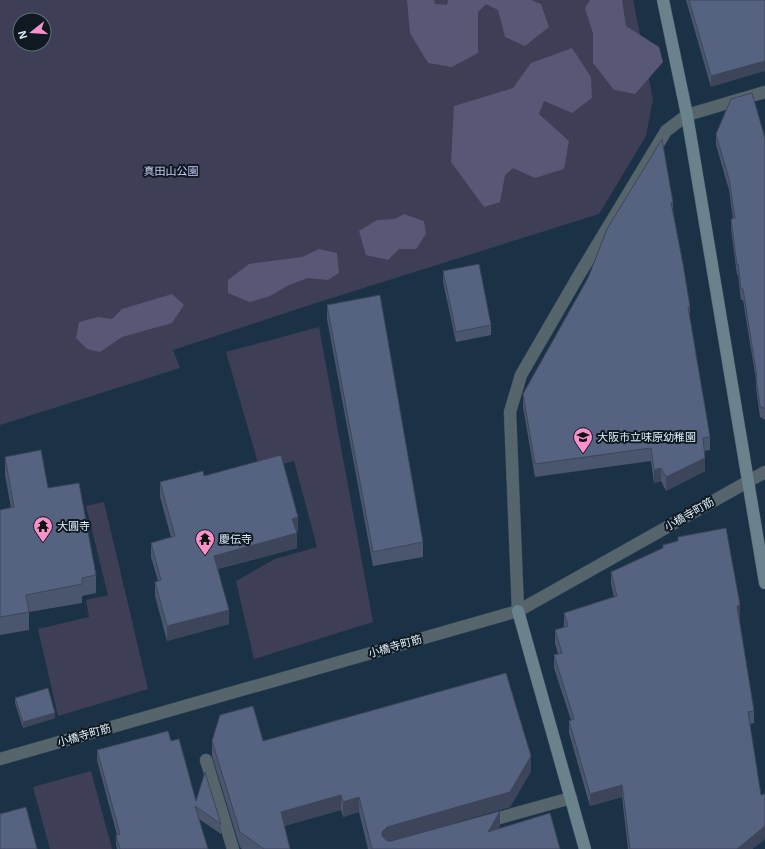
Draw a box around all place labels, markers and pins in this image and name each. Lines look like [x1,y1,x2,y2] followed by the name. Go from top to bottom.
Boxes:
[572,426,594,454] school or university icon: 大阪市立味原幼稚園
[597,431,696,443] place label: 大阪市立味原幼稚園
[32,515,54,543] temple icon: 大圓寺
[57,520,90,532] place label: 大圓寺
[194,528,216,556] temple icon: 慶伝寺
[219,533,252,545] place label: 慶伝寺

